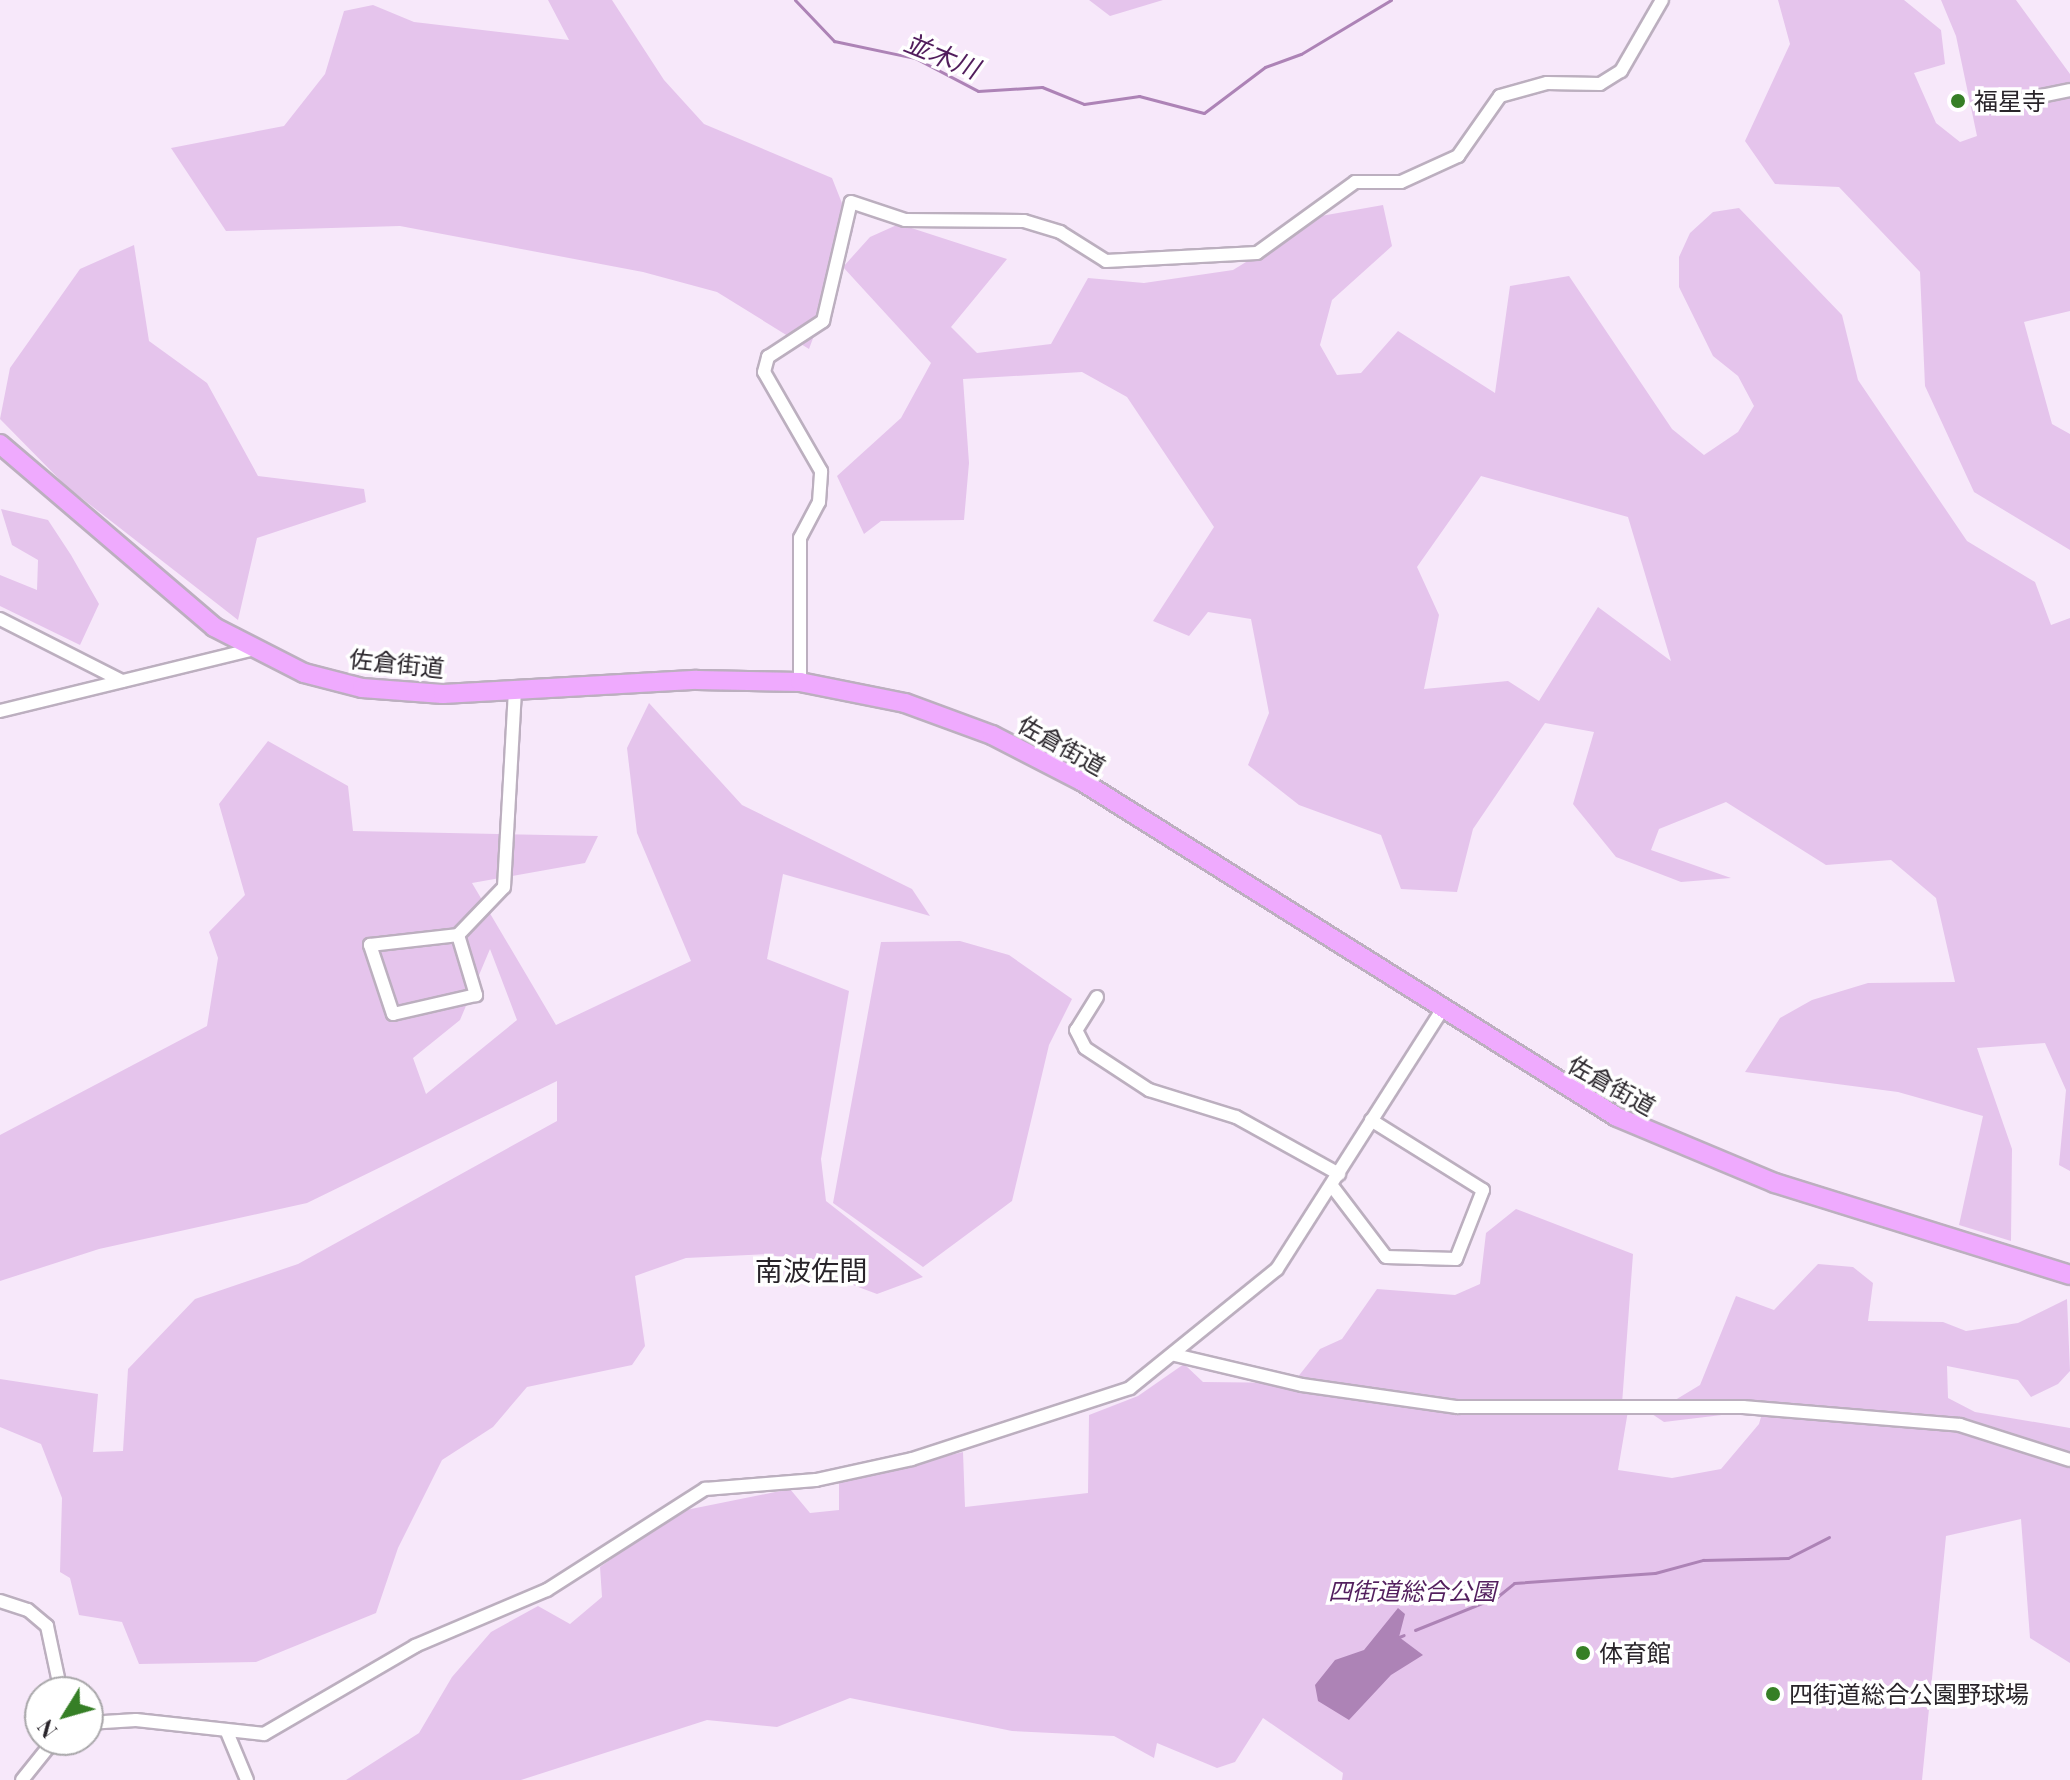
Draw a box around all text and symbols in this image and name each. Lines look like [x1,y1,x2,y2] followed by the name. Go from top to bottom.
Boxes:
[900,26,984,84] water label: 並木川
[1974,87,2046,115] place label: 福星寺
[1949,92,1967,110] marker: 福星寺
[348,644,446,682] street label: 佐倉街道
[1013,709,1111,781] street label: 佐倉街道
[1563,1049,1661,1121] street label: 佐倉街道
[755,1253,867,1287] district label: 南波佐間
[1328,1577,1496,1605] park label: 四街道総合公園
[1599,1639,1671,1667] place label: 体育館
[1574,1644,1592,1662] marker: 体育館
[24,1676,104,1756] north arrow
[1789,1680,2029,1708] place label: 四街道総合公園野球場
[1764,1685,1782,1703] marker: 四街道総合公園野球場
[30,1714,63,1745] text: N

